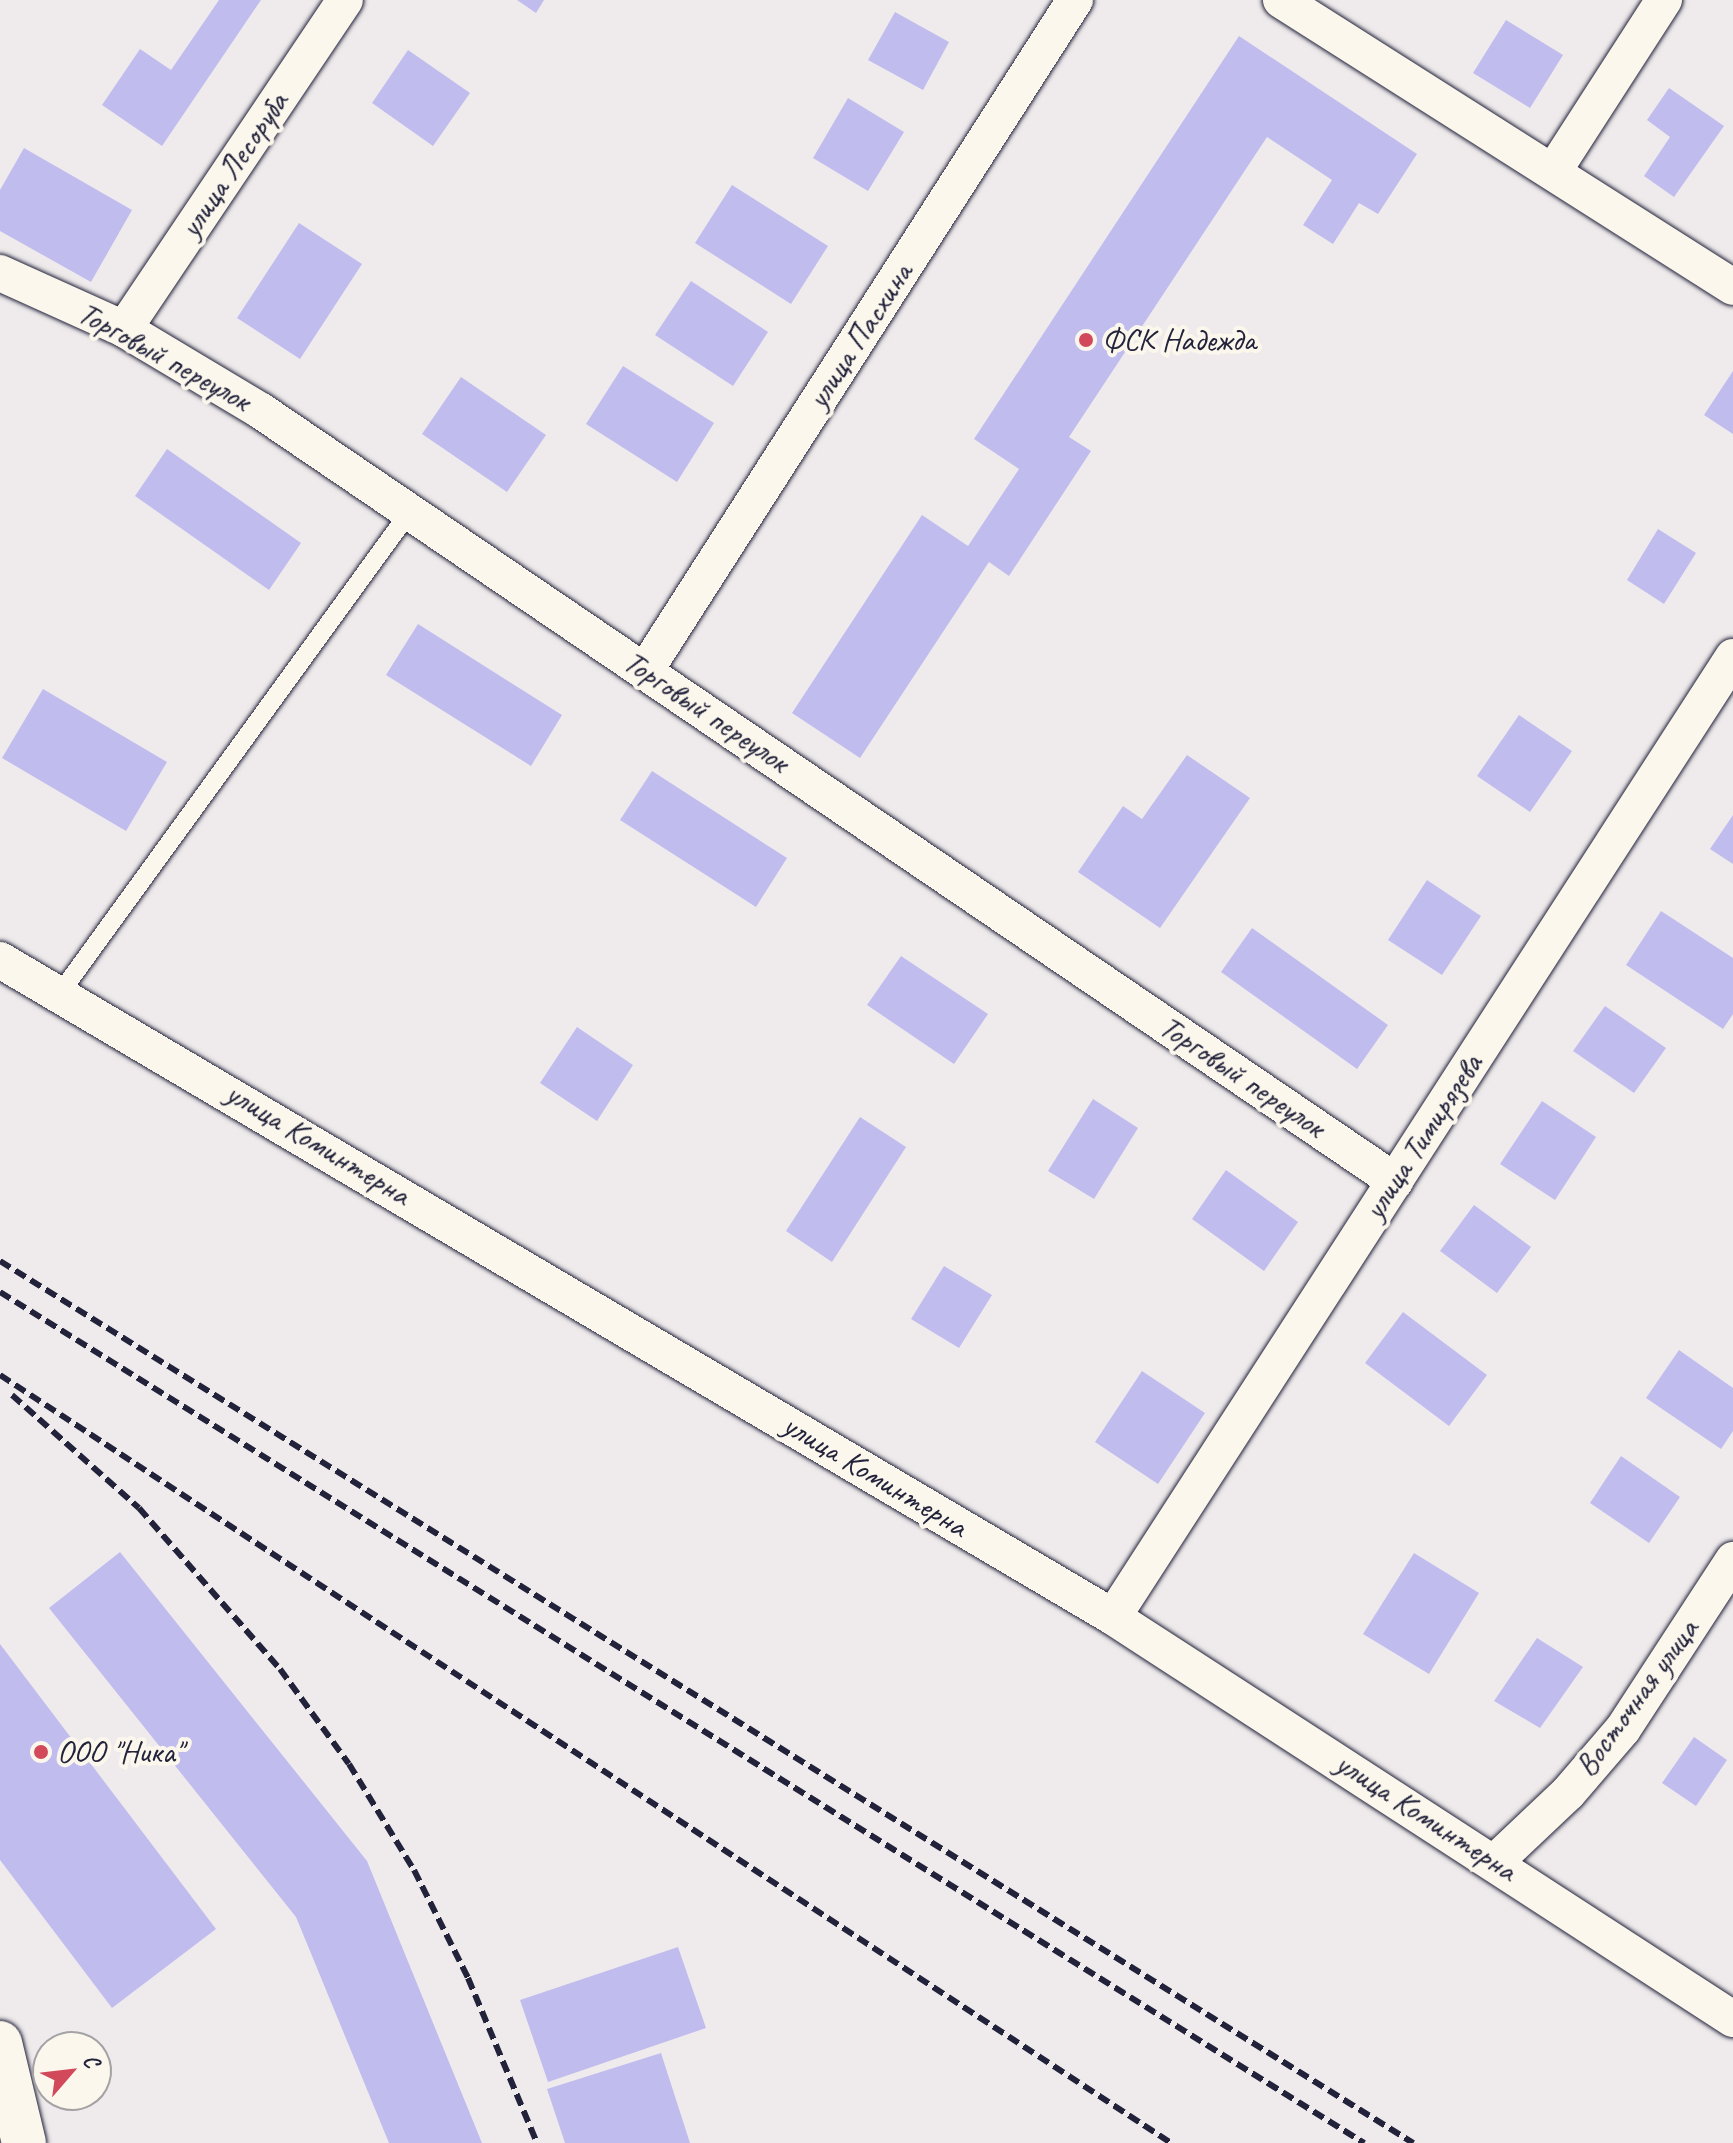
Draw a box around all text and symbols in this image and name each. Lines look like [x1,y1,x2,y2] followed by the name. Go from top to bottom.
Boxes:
[171,85,297,245] street label: улица Лесоруба
[799,256,921,416] street label: улица Пасхина
[71,294,257,420] street label: Торговый переулок
[1102,321,1256,359] place label: ФСК Надежда
[1077,331,1095,349] marker: ФСК Надежда
[616,643,796,781] street label: Торговый переулок
[1152,1008,1332,1146] street label: Торговый переулок
[1356,1048,1490,1226] street label: улица Тимирязева
[220,1075,416,1213] street label: улица Коминтерна
[777,1407,973,1545] street label: улица Коминтерна
[1566,1611,1708,1785] street label: Восточная улица
[57,1733,182,1771] place label: ООО "Ника"
[32,1743,50,1761] marker: ООО "Ника"
[1329,1745,1523,1889] street label: улица Коминтерна
[32,2031,112,2111] north arrow
[77,2049,106,2072] text: С

